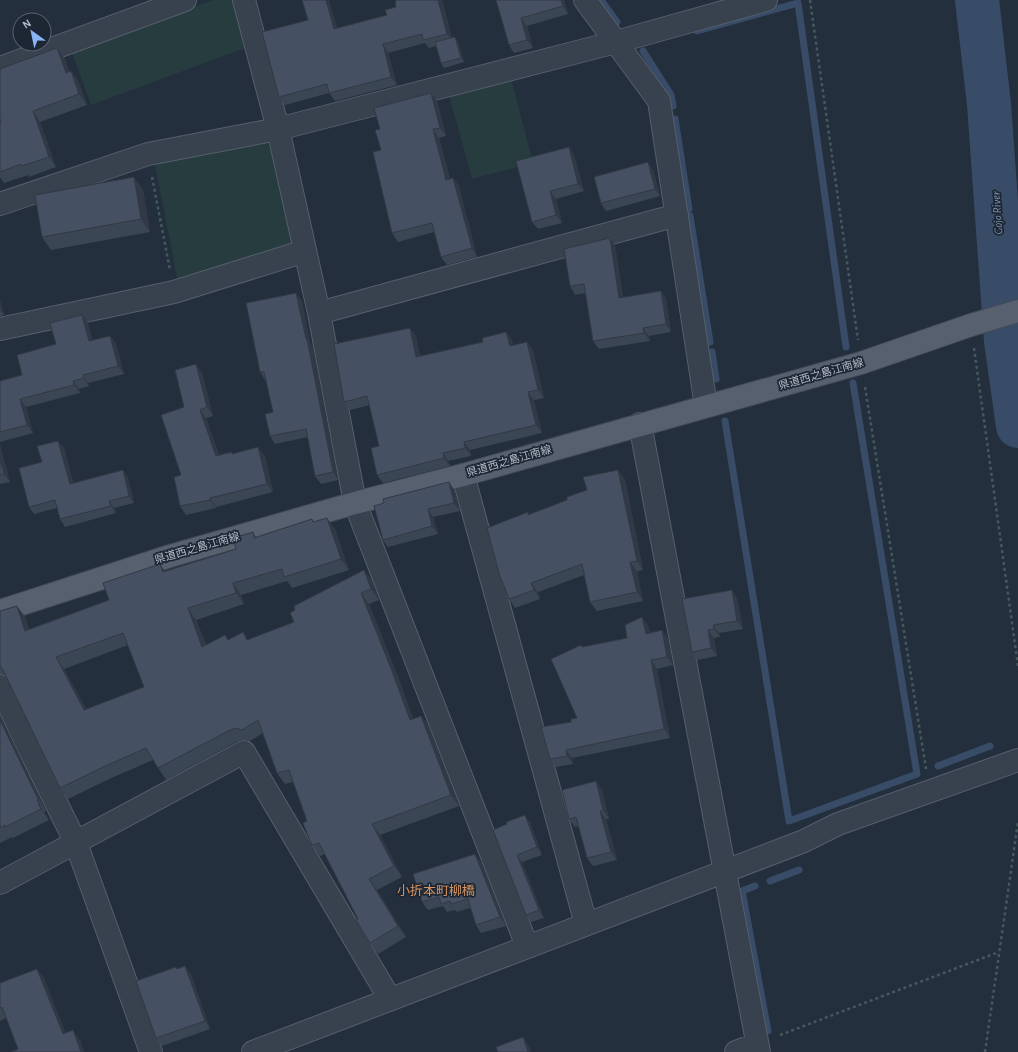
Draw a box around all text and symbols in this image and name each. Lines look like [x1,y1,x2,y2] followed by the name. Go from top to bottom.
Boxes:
[12,12,52,52] north arrow
[21,17,33,31] text: N
[989,190,1005,235] water label: Gojo River
[777,356,865,391] street label: 県道西之島江南線
[465,443,553,478] street label: 県道西之島江南線
[153,530,241,565] street label: 県道西之島江南線
[397,884,475,898] district label: 小折本町柳橋

